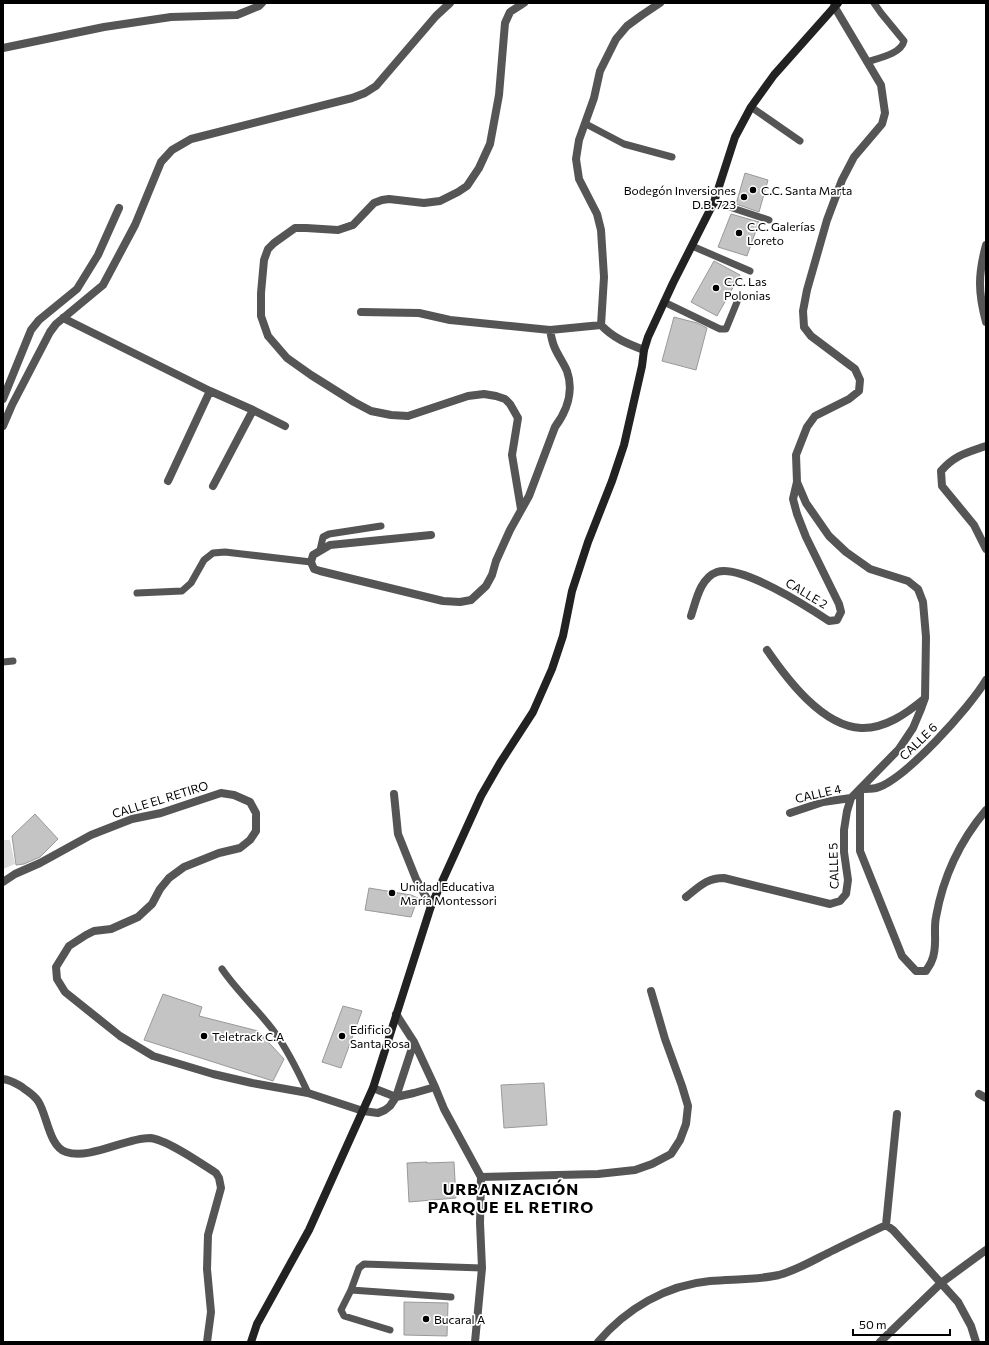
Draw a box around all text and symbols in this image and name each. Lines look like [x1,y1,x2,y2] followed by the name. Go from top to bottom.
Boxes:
[624,183,736,211] place label: Bodegón Inversiones D.B. 723
[761,183,852,197] place label: C.C. Santa Marta
[748,185,758,195] marker: C.C. Santa Marta
[739,192,749,202] marker: Bodegón Inversiones D.B. 723
[747,219,815,247] place label: C.C. Galerías Loreto
[734,228,744,238] marker: C.C. Galerías Loreto
[724,274,770,302] place label: C.C. Las Polonias
[711,283,721,293] marker: C.C. Las Polonias
[784,575,831,611] street label: CALLE 2
[896,720,940,762] street label: CALLE 6
[110,778,210,820] street label: CALLE EL RETIRO
[794,781,842,805] street label: CALLE 4
[825,842,841,890] street label: CALLE 5
[400,879,497,907] place label: Unidad Educativa María Montessori
[387,888,397,898] marker: Unidad Educativa María Montessori
[350,1022,410,1050] place label: Edificio Santa Rosa
[212,1029,284,1043] place label: Teletrack C.A
[199,1031,209,1041] marker: Teletrack C.A
[337,1031,347,1041] marker: Edificio Santa Rosa
[428,1179,594,1216] district label: URBANIZACIÓN PARQUE EL RETIRO
[853,1311,950,1337] scale bar
[434,1312,485,1326] place label: Bucaral A
[421,1314,431,1324] marker: Bucaral A
[859,1317,887,1331] text: 50 m

